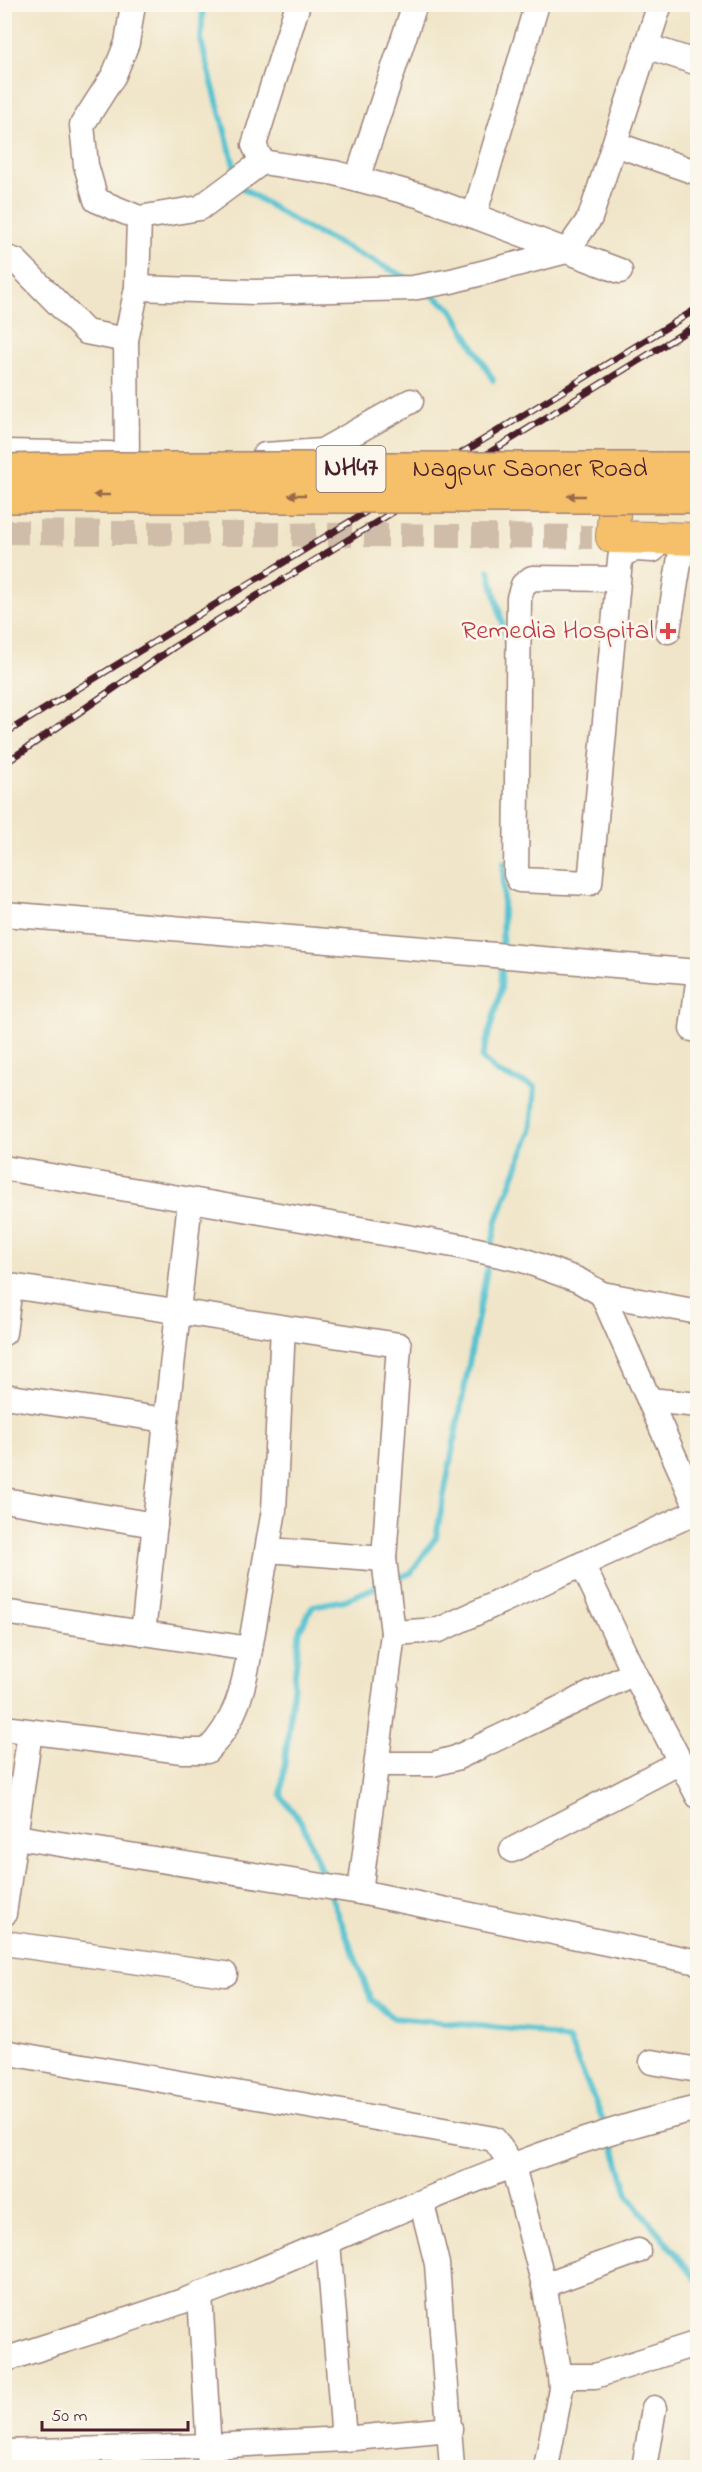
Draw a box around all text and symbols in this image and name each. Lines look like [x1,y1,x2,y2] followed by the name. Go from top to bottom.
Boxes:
[316,446,386,492] road number: NH47
[412,450,648,489] street label: Nagpur Saoner Road
[93,490,112,500] one-way arrow
[288,490,307,500] one-way arrow
[567,491,586,501] one-way arrow
[461,612,654,651] place label: Remedia Hospital
[659,622,677,640] marker: Remedia Hospital
[42,2394,188,2432] scale bar
[51,2404,88,2430] text: 50 m

